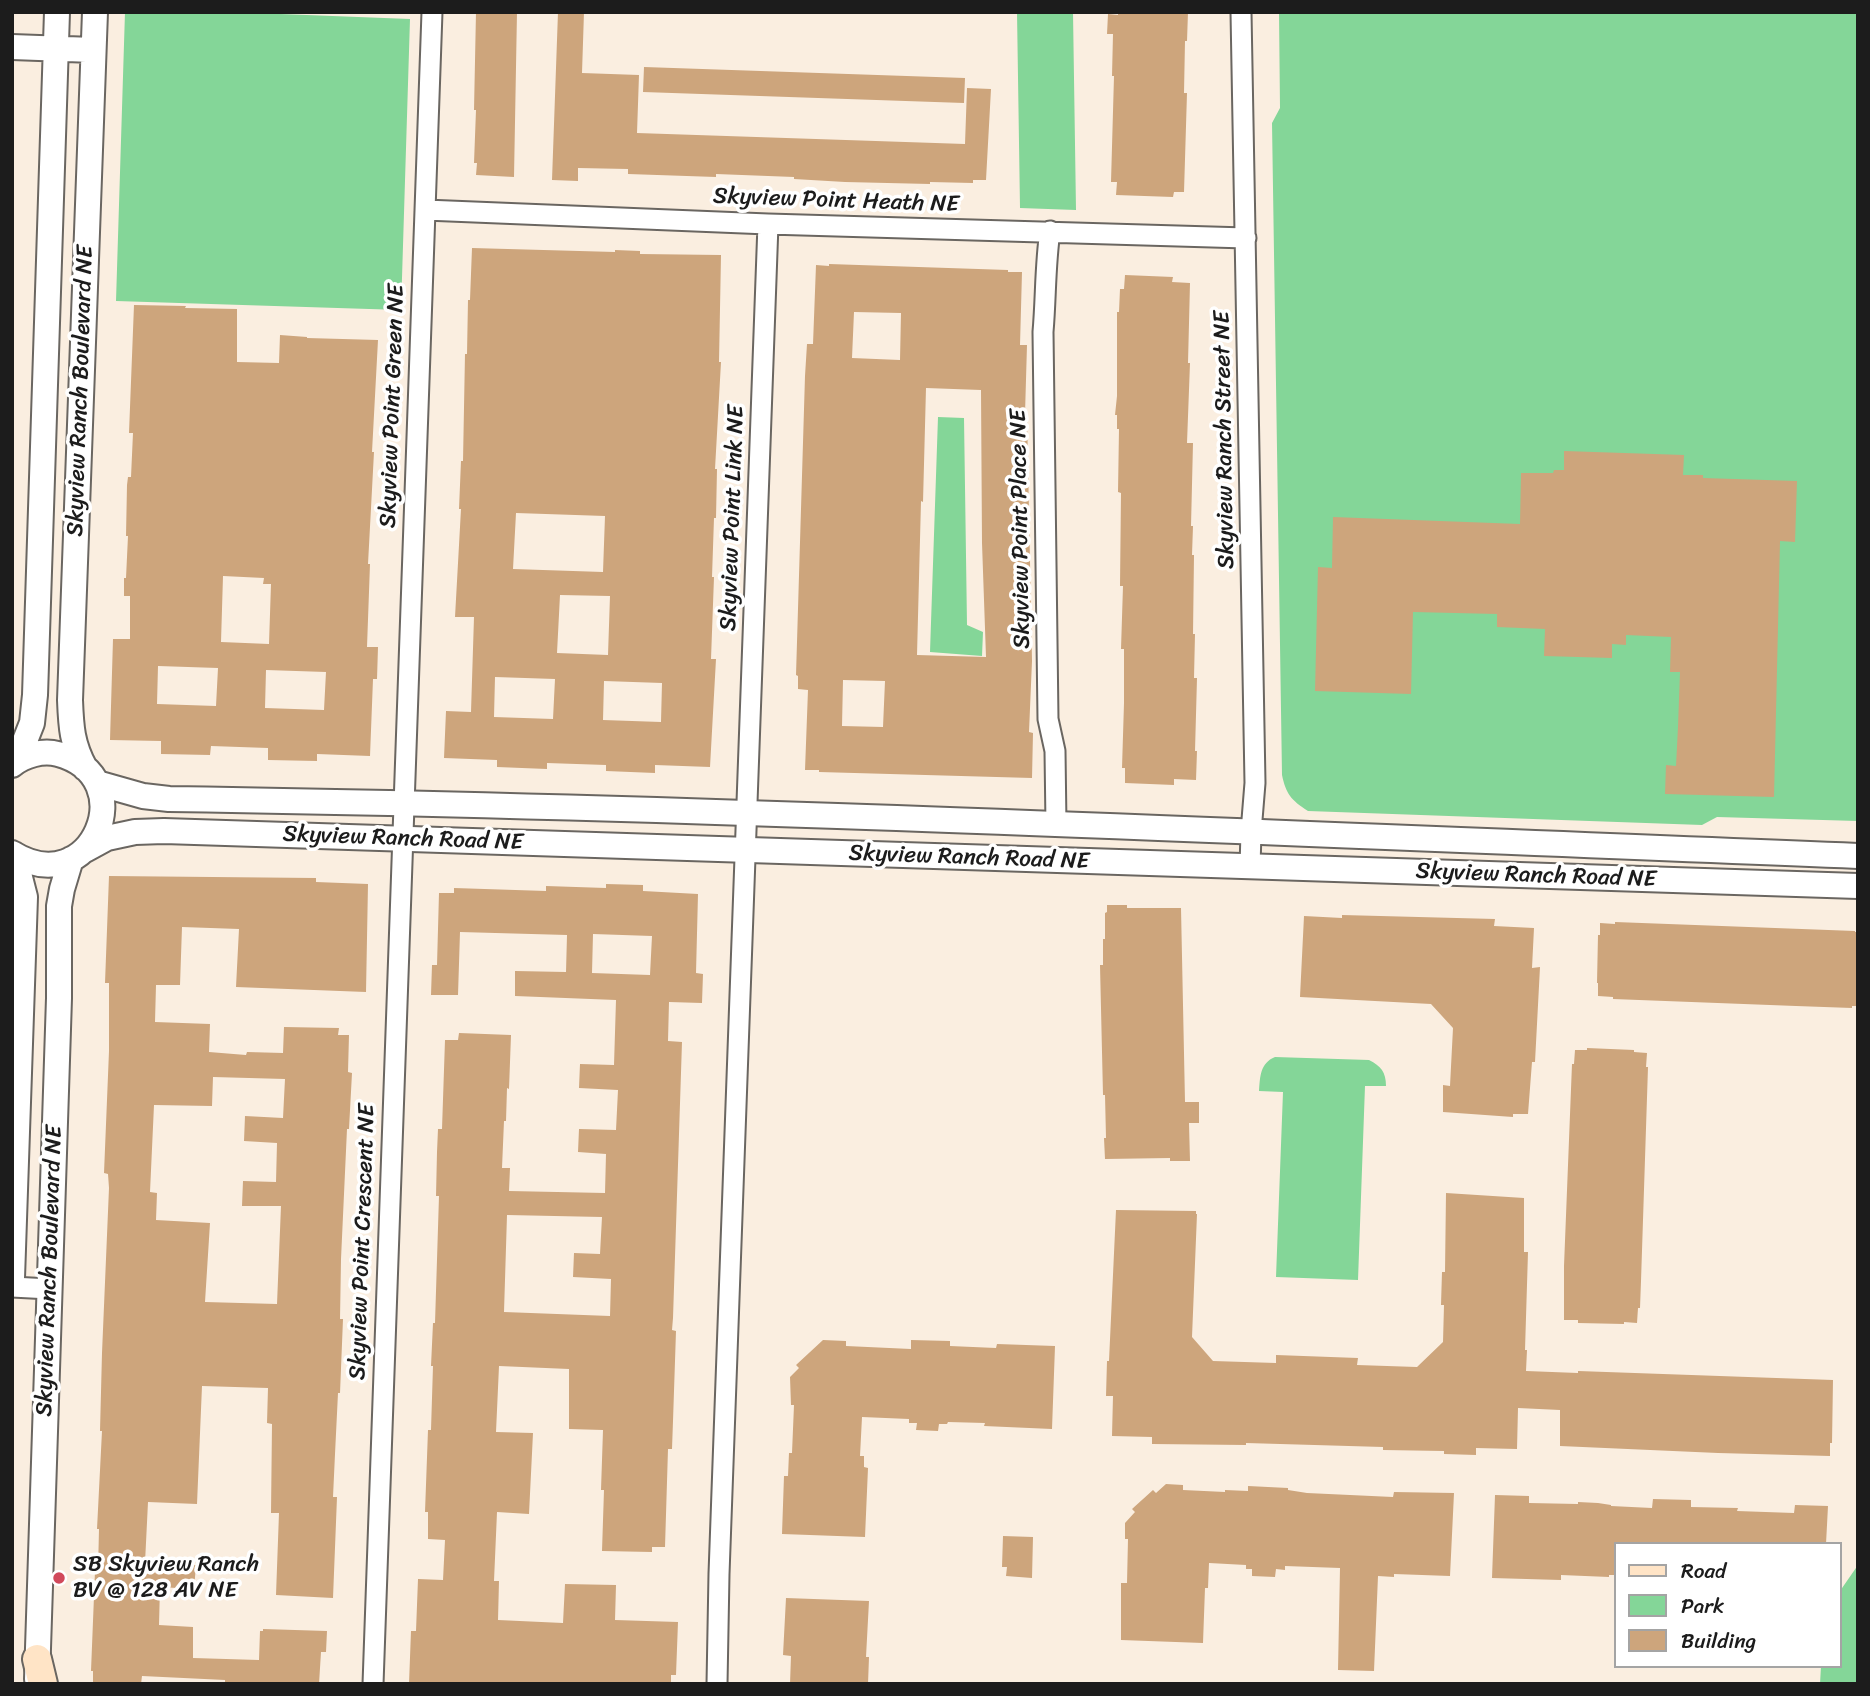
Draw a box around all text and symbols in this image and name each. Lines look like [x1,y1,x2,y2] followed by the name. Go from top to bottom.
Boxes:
[712,183,960,219] street label: Skyview Point Heath NE
[62,245,100,537] street label: Skyview Ranch Boulevard NE
[375,283,411,529] street label: Skyview Point Green NE
[1209,311,1241,569] street label: Skyview Ranch Street NE
[715,405,751,631] street label: Skyview Point Link NE
[1005,409,1037,649] street label: Skyview Point Place NE
[282,821,524,857] street label: Skyview Ranch Road NE
[848,840,1090,876] street label: Skyview Ranch Road NE
[1415,858,1657,894] street label: Skyview Ranch Road NE
[344,1103,382,1381] street label: Skyview Point Crescent NE
[31,1125,69,1417] street label: Skyview Ranch Boulevard NE
[1615,1542,1842,1668] legend
[73,1551,259,1605] place label: SB Skyview Ranch BV @ 128 AV NE
[1681,1552,1726,1590] text: Road
[51,1570,67,1586] marker: SB Skyview Ranch BV @ 128 AV NE
[1681,1587,1724,1625] text: Park
[1681,1622,1756,1660] text: Building

